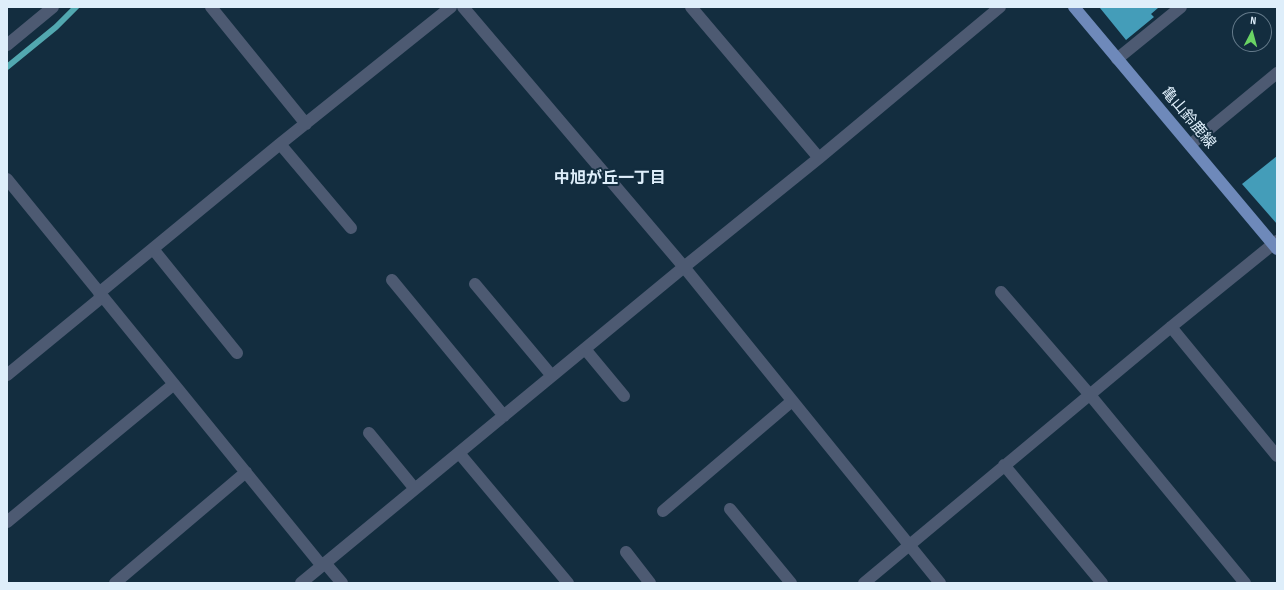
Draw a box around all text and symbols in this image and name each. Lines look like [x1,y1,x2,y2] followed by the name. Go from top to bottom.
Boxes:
[1232,12,1272,52] north arrow
[1250,14,1257,27] text: N
[1157,83,1219,153] street label: 亀山鈴鹿線
[554,169,666,189] district label: 中旭が丘一丁目

